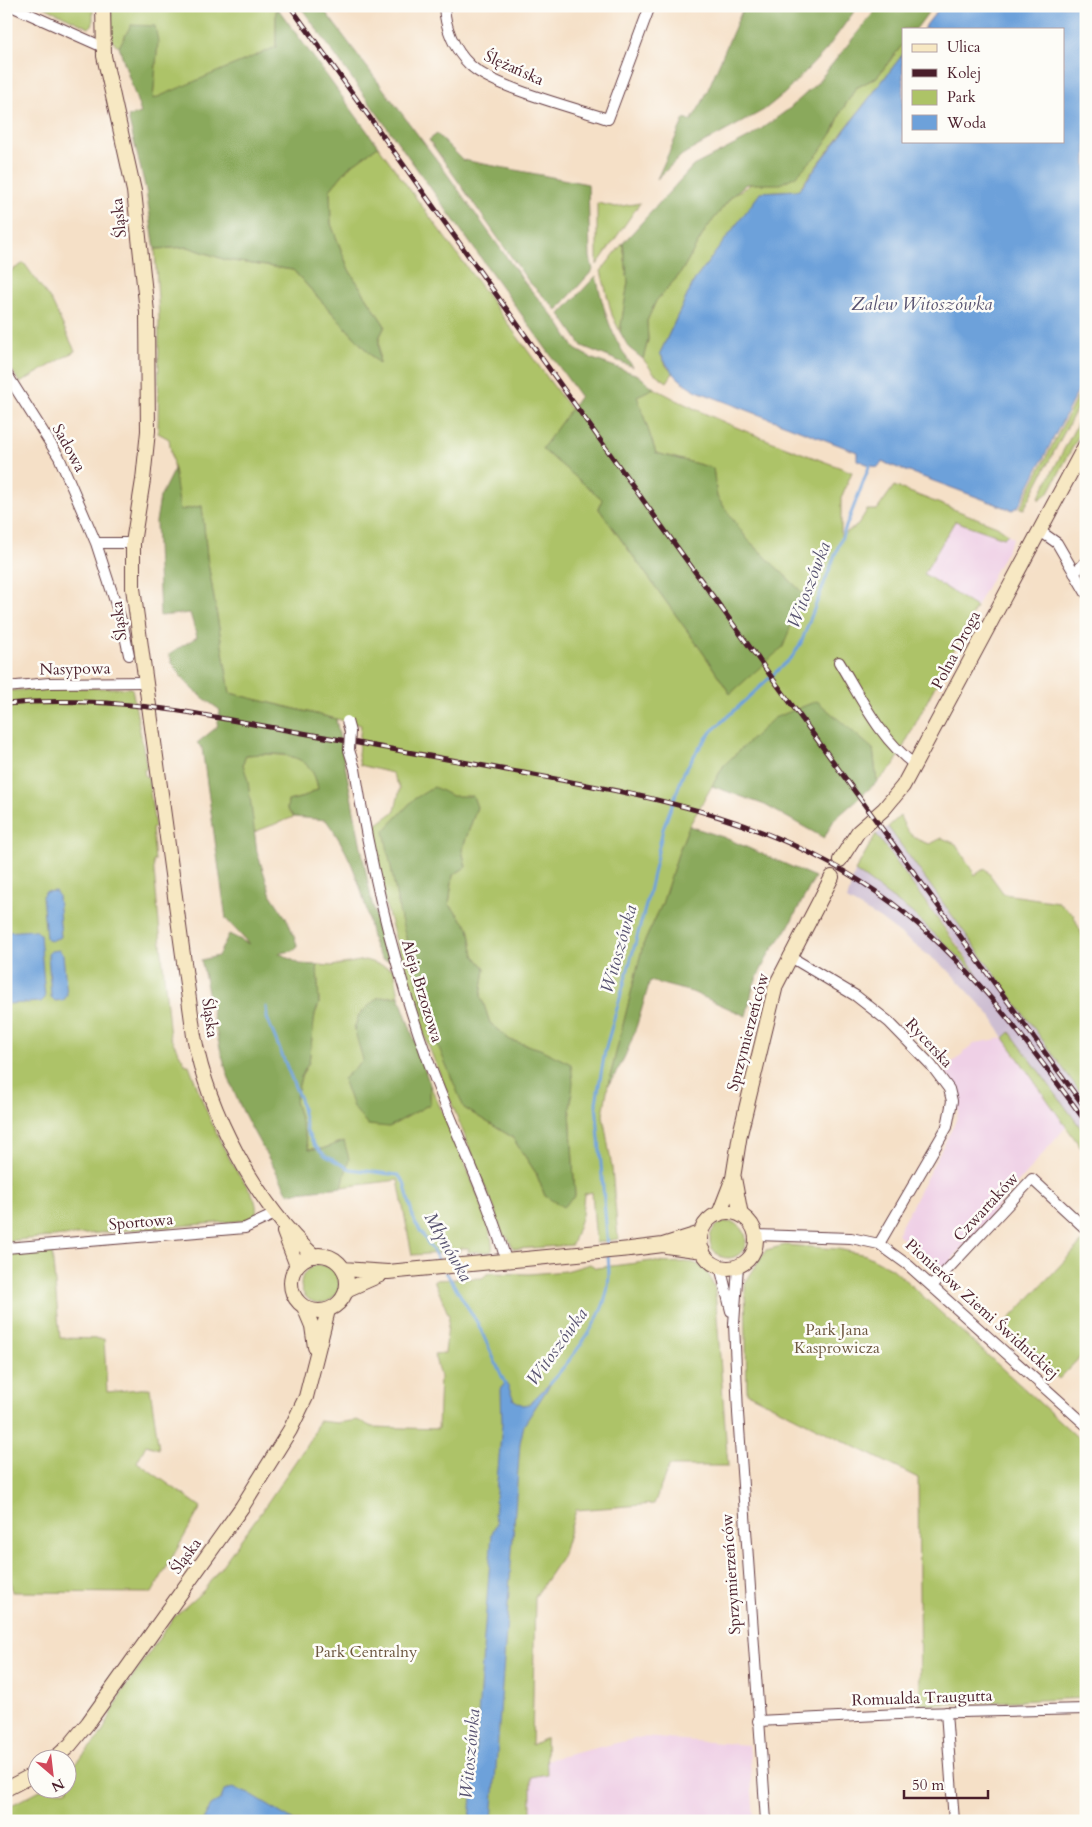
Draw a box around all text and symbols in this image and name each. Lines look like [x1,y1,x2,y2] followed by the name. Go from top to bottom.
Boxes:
[902,28,1064,142] legend
[947,37,981,57] text: Ulica
[481,45,547,91] street label: Ślężańska
[947,63,981,83] text: Kolej
[947,87,976,107] text: Park
[946,113,987,133] text: Woda
[106,197,132,239] street label: Śląska
[852,292,992,317] water label: Zalew Witoszówka
[47,420,91,476] street label: Sadowa
[781,538,837,632] water label: Witoszówka
[106,600,132,642] street label: Śląska
[926,607,986,693] street label: Polna Droga
[39,657,111,681] street label: Nasypowa
[595,902,643,996] water label: Witoszówka
[396,937,448,1045] street label: Aleja Brzozowa
[722,970,774,1093] street label: Sprzymierzeńców
[196,997,224,1039] street label: Śląska
[900,1013,958,1073] street label: Rycerska
[948,1168,1024,1246] street label: Czwartaków
[108,1208,174,1236] street label: Sportowa
[418,1208,478,1286] water label: Młynówka
[900,1234,1064,1384] street label: Pionierów Ziemi Świdnickiej
[520,1303,594,1391] water label: Witoszówka
[794,1319,880,1359] park label: Park Jana Kasprowicza
[716,1513,746,1635] street label: Sprzymierzeńców
[165,1533,207,1579] street label: Śląska
[314,1641,418,1663] park label: Park Centralny
[851,1685,993,1711] street label: Romualda Traugutta
[454,1708,486,1800] water label: Witoszówka
[28,1750,78,1800] north arrow
[904,1767,988,1799] scale bar
[48,1774,68,1796] text: N
[912,1775,944,1795] text: 50 m

